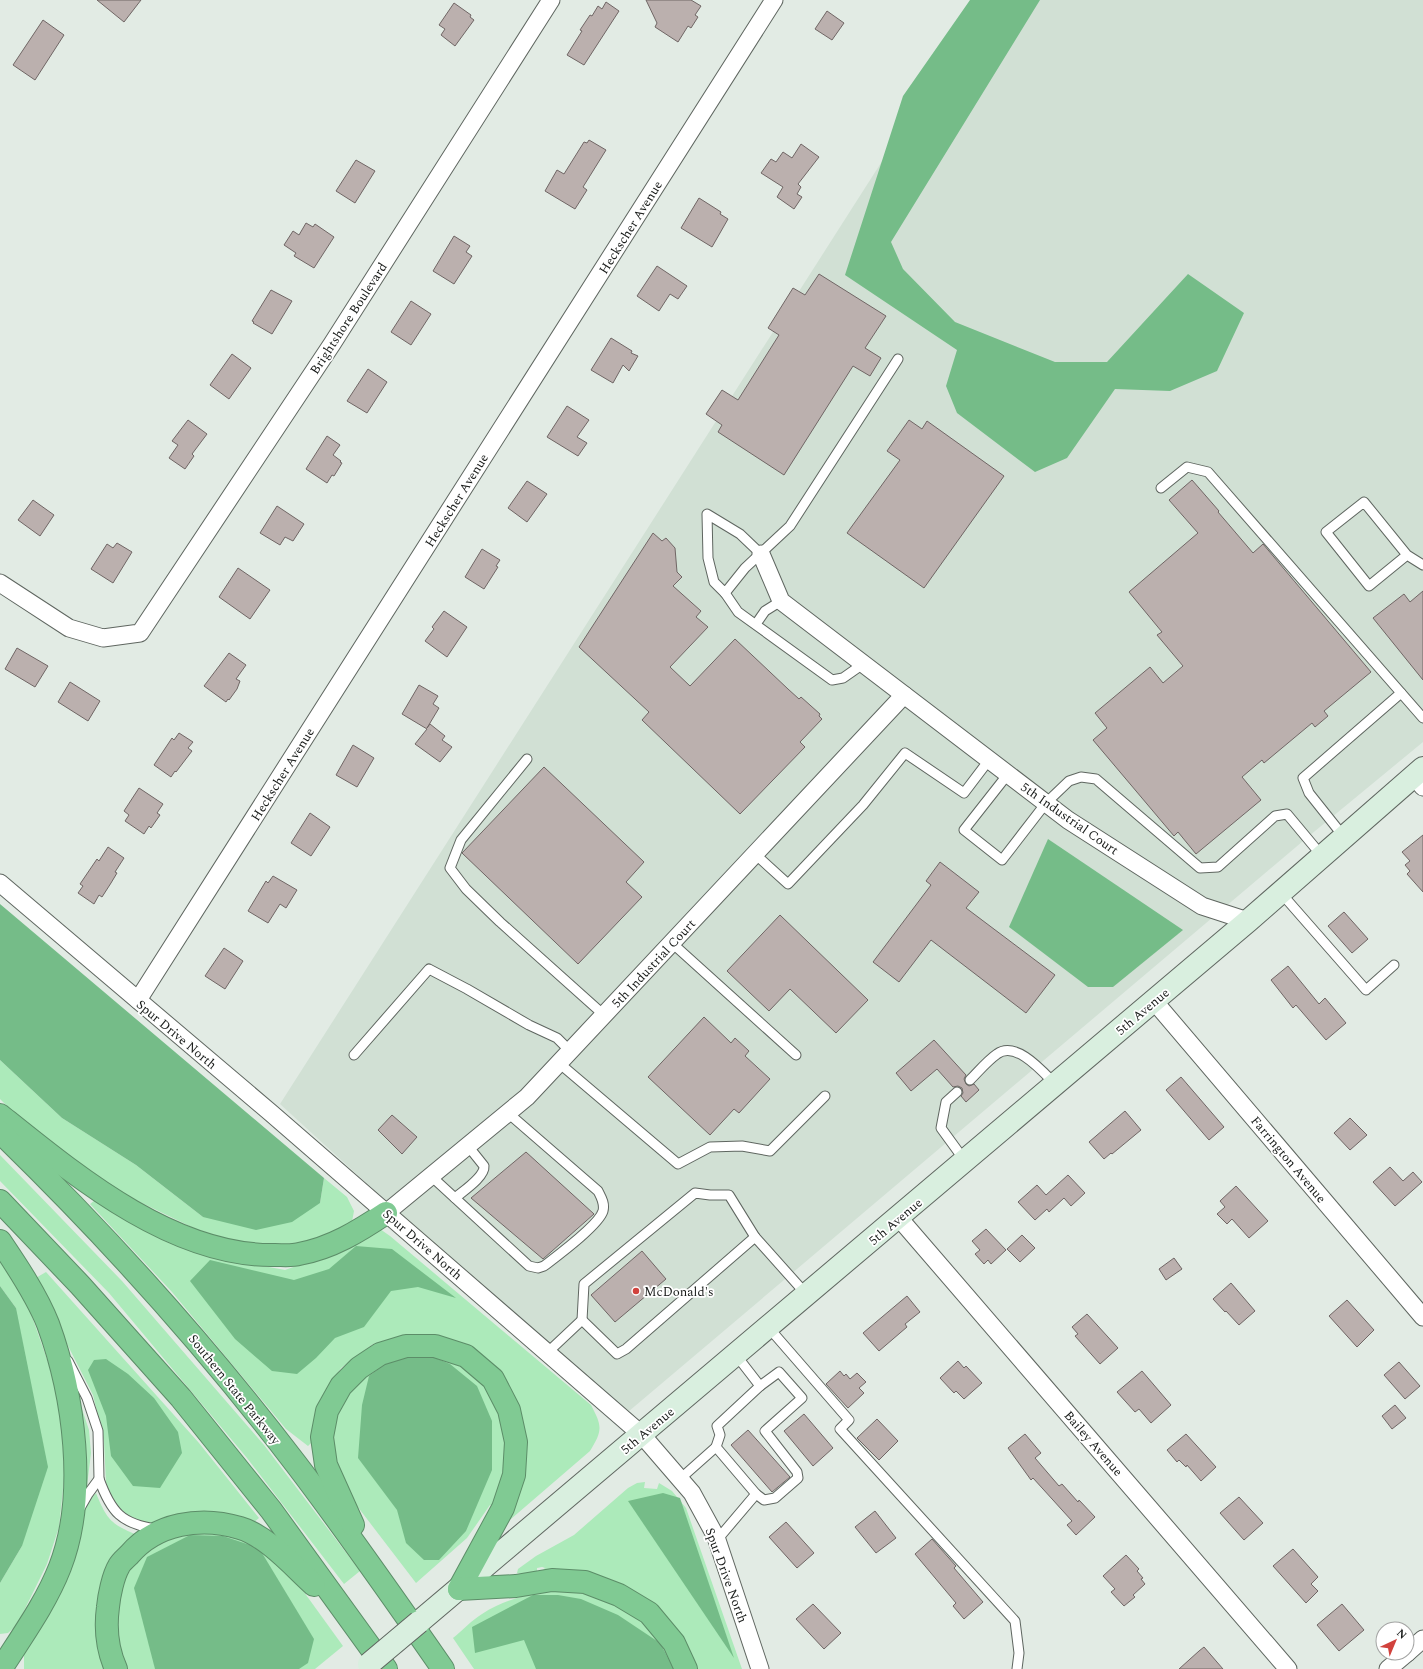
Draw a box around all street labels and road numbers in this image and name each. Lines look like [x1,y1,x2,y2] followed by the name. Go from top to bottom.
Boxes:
[594,177,668,278] street label: Heckscher Avenue
[305,259,393,378] street label: Brightshore Boulevard
[420,450,494,551] street label: Heckscher Avenue
[246,724,320,825] street label: Heckscher Avenue
[1016,778,1123,860] street label: 5th Industrial Court
[607,914,701,1013] street label: 5th Industrial Court
[1111,983,1174,1040] street label: 5th Avenue
[132,995,221,1075] street label: Spur Drive North
[1246,1112,1331,1208] street label: Farrington Avenue
[864,1193,927,1250] street label: 5th Avenue
[378,1204,467,1285] street label: Spur Drive North
[183,1330,286,1450] street label: Southern State Parkway
[616,1402,679,1459] street label: 5th Avenue
[1059,1406,1128,1481] street label: Bailey Avenue
[700,1525,753,1626] street label: Spur Drive North

